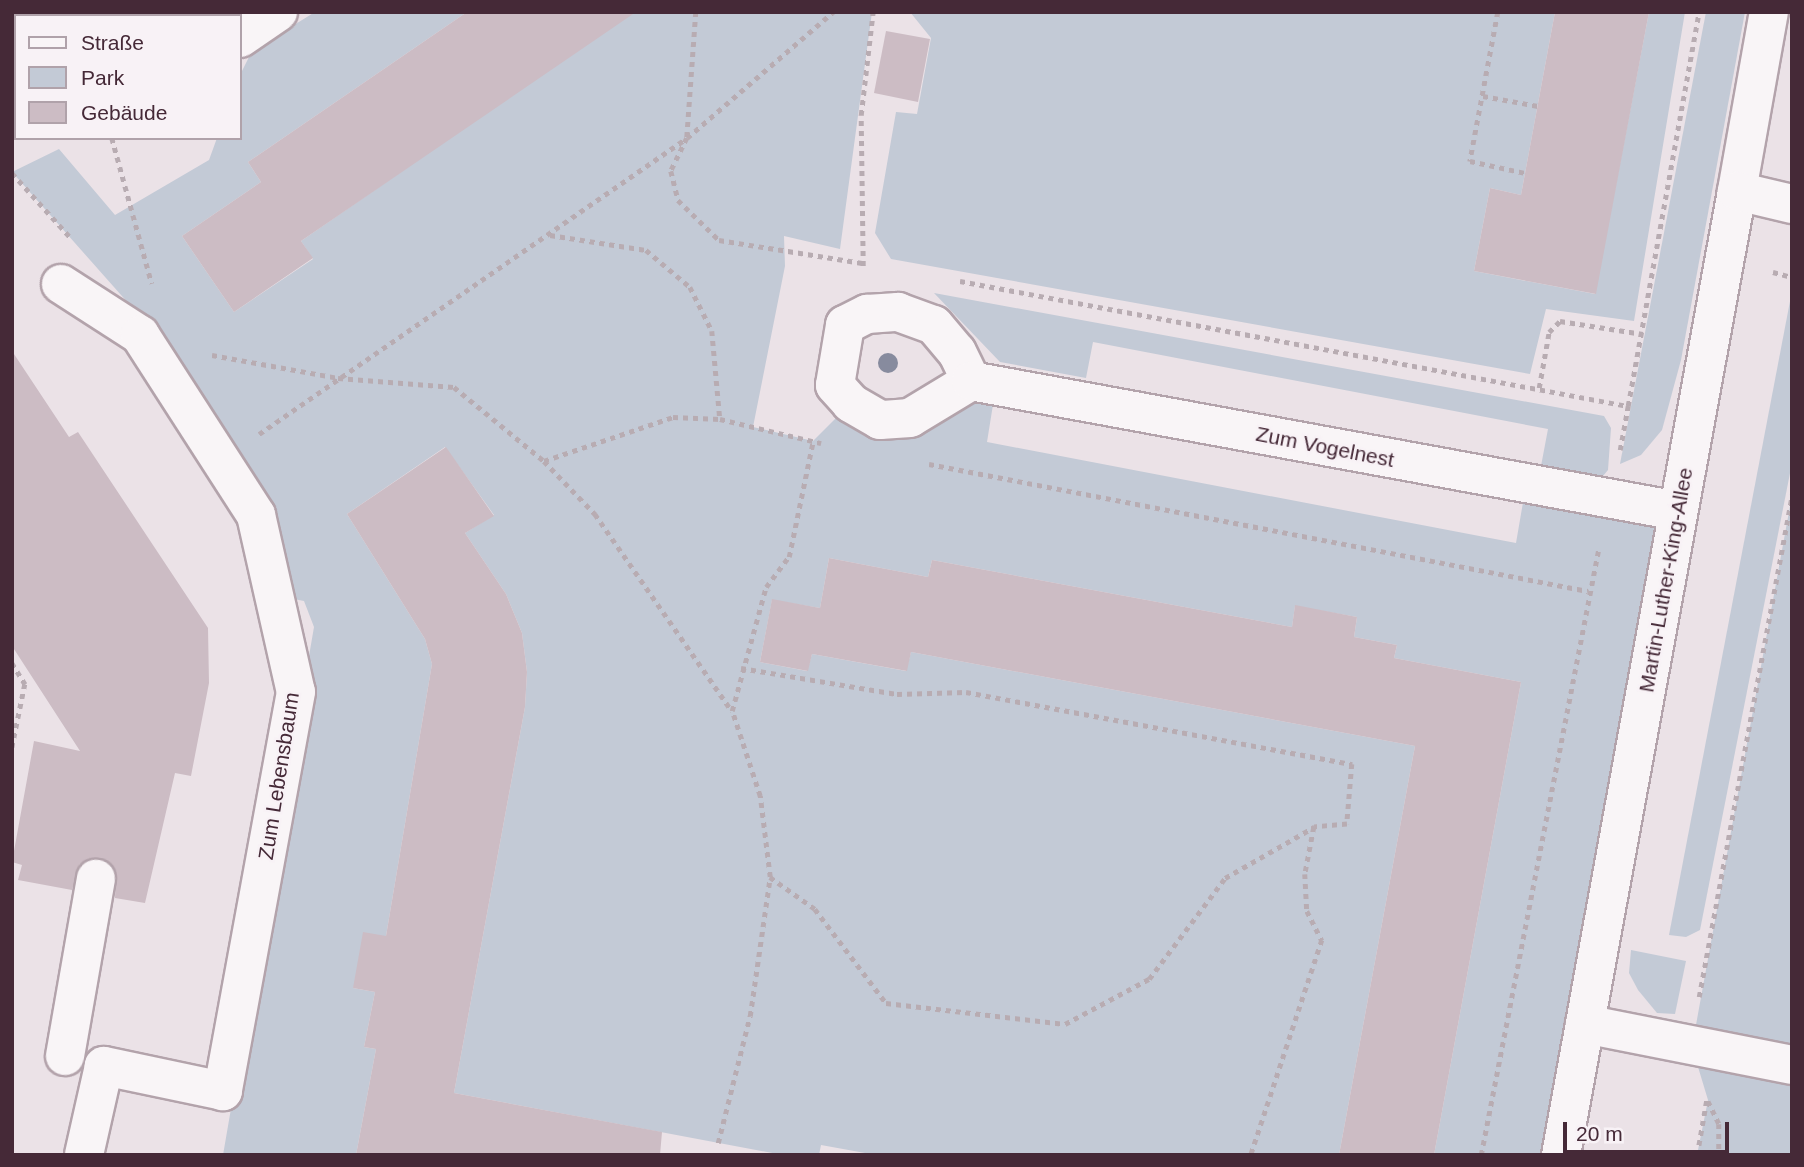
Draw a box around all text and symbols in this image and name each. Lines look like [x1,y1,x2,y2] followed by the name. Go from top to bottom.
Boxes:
[14,14,242,140] legend
[81,31,144,54] text: Straße
[81,66,124,89] text: Park
[81,101,167,124] text: Gebäude
[1254,421,1396,473] street label: Zum Vogelnest
[1634,466,1698,694] street label: Martin-Luther-King-Allee
[253,690,305,862] street label: Zum Lebensbaum
[1566,1108,1732,1152] scale bar
[1576,1122,1623,1145] text: 20 m

